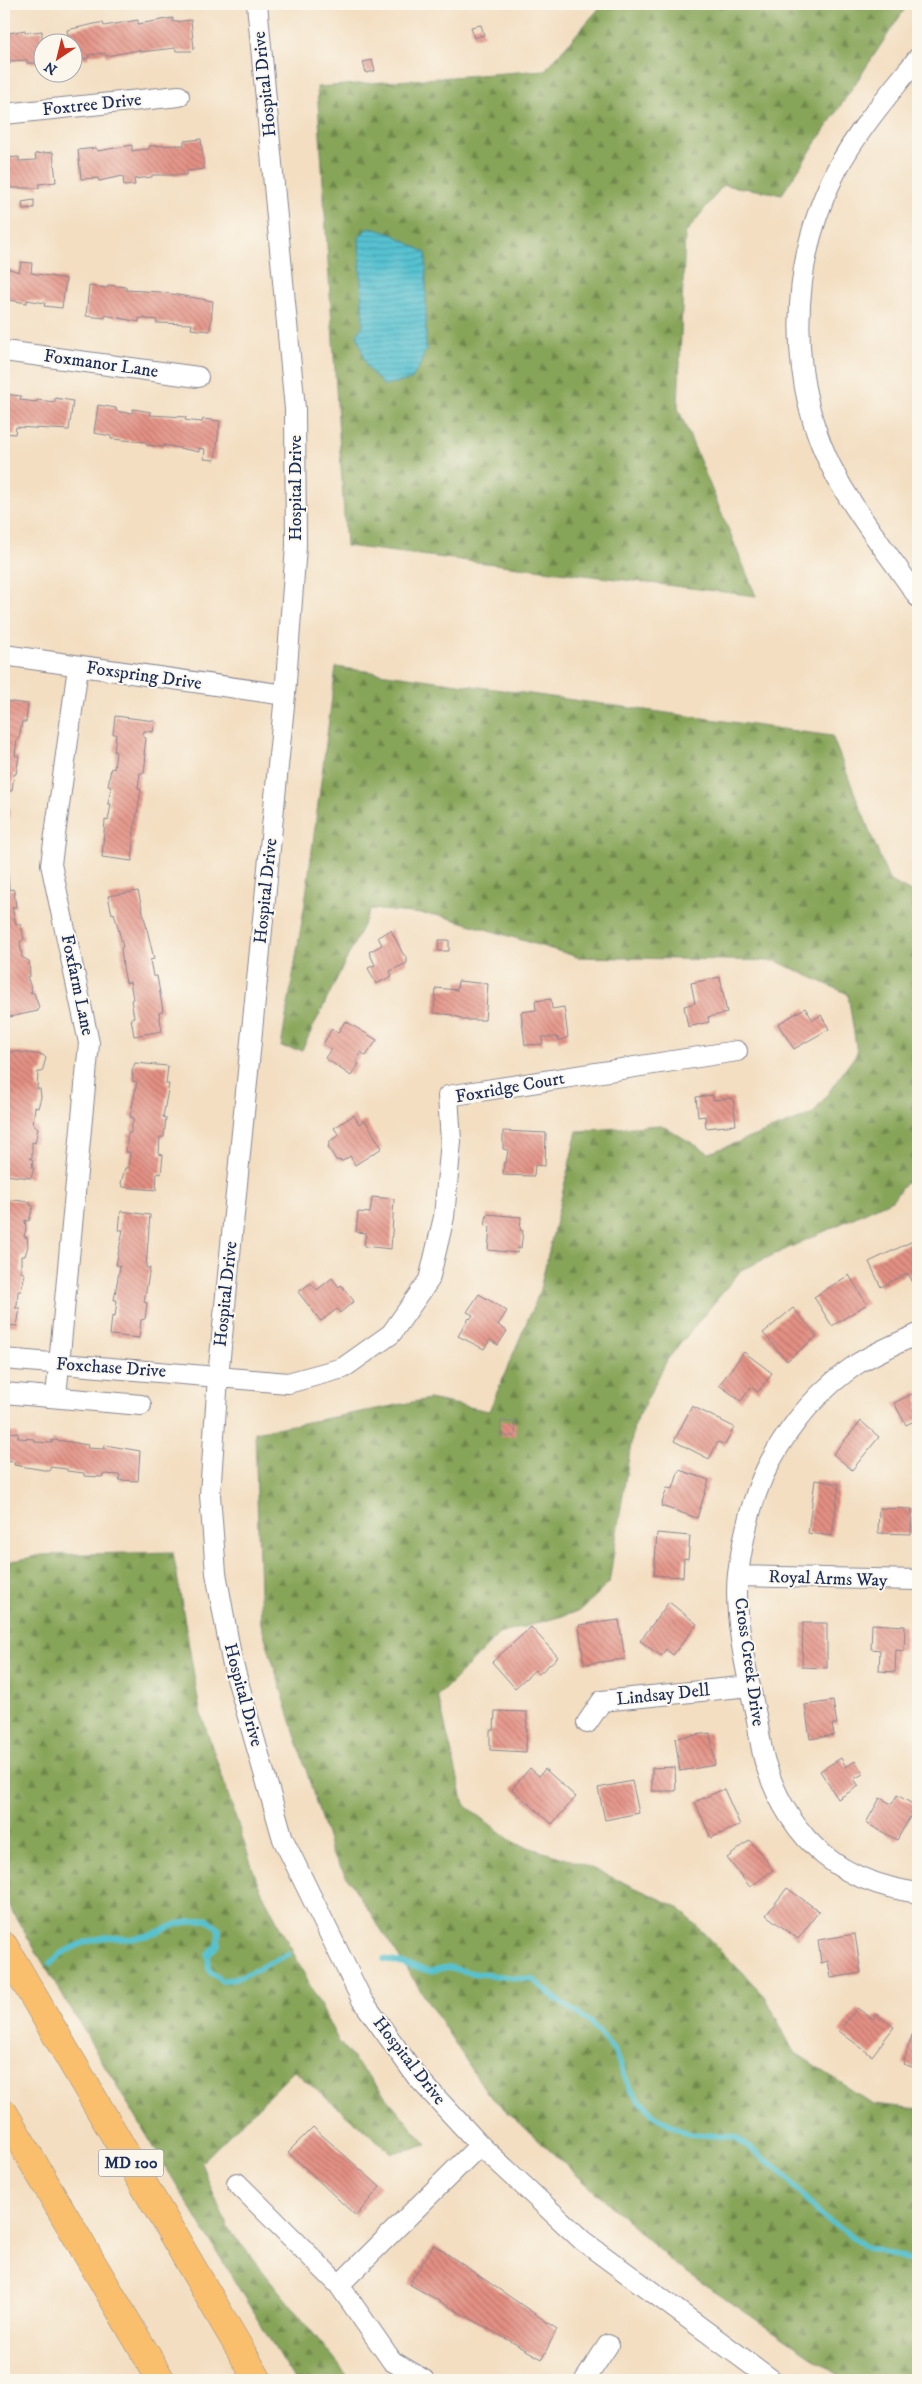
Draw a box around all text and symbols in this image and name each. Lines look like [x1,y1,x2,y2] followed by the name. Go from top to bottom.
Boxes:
[249,30,281,138] street label: Hospital Drive
[32,32,82,82] north arrow
[41,57,61,79] text: N
[41,89,143,121] street label: Foxtree Drive
[42,345,160,383] street label: Foxmanor Lane
[285,435,307,541] street label: Hospital Drive
[85,657,203,695] street label: Foxspring Drive
[250,837,282,945] street label: Hospital Drive
[56,932,98,1038] street label: Foxfarm Lane
[454,1068,566,1108] street label: Foxridge Court
[210,1240,242,1348] street label: Hospital Drive
[55,1353,167,1383] street label: Foxchase Drive
[768,1566,888,1592] street label: Royal Arms Way
[729,1596,769,1728] street label: Cross Creek Drive
[219,1641,267,1749] street label: Hospital Drive
[615,1679,711,1711] street label: Lindsay Dell
[368,2012,450,2110] street label: Hospital Drive
[98,2150,164,2176] road number: MD 100

